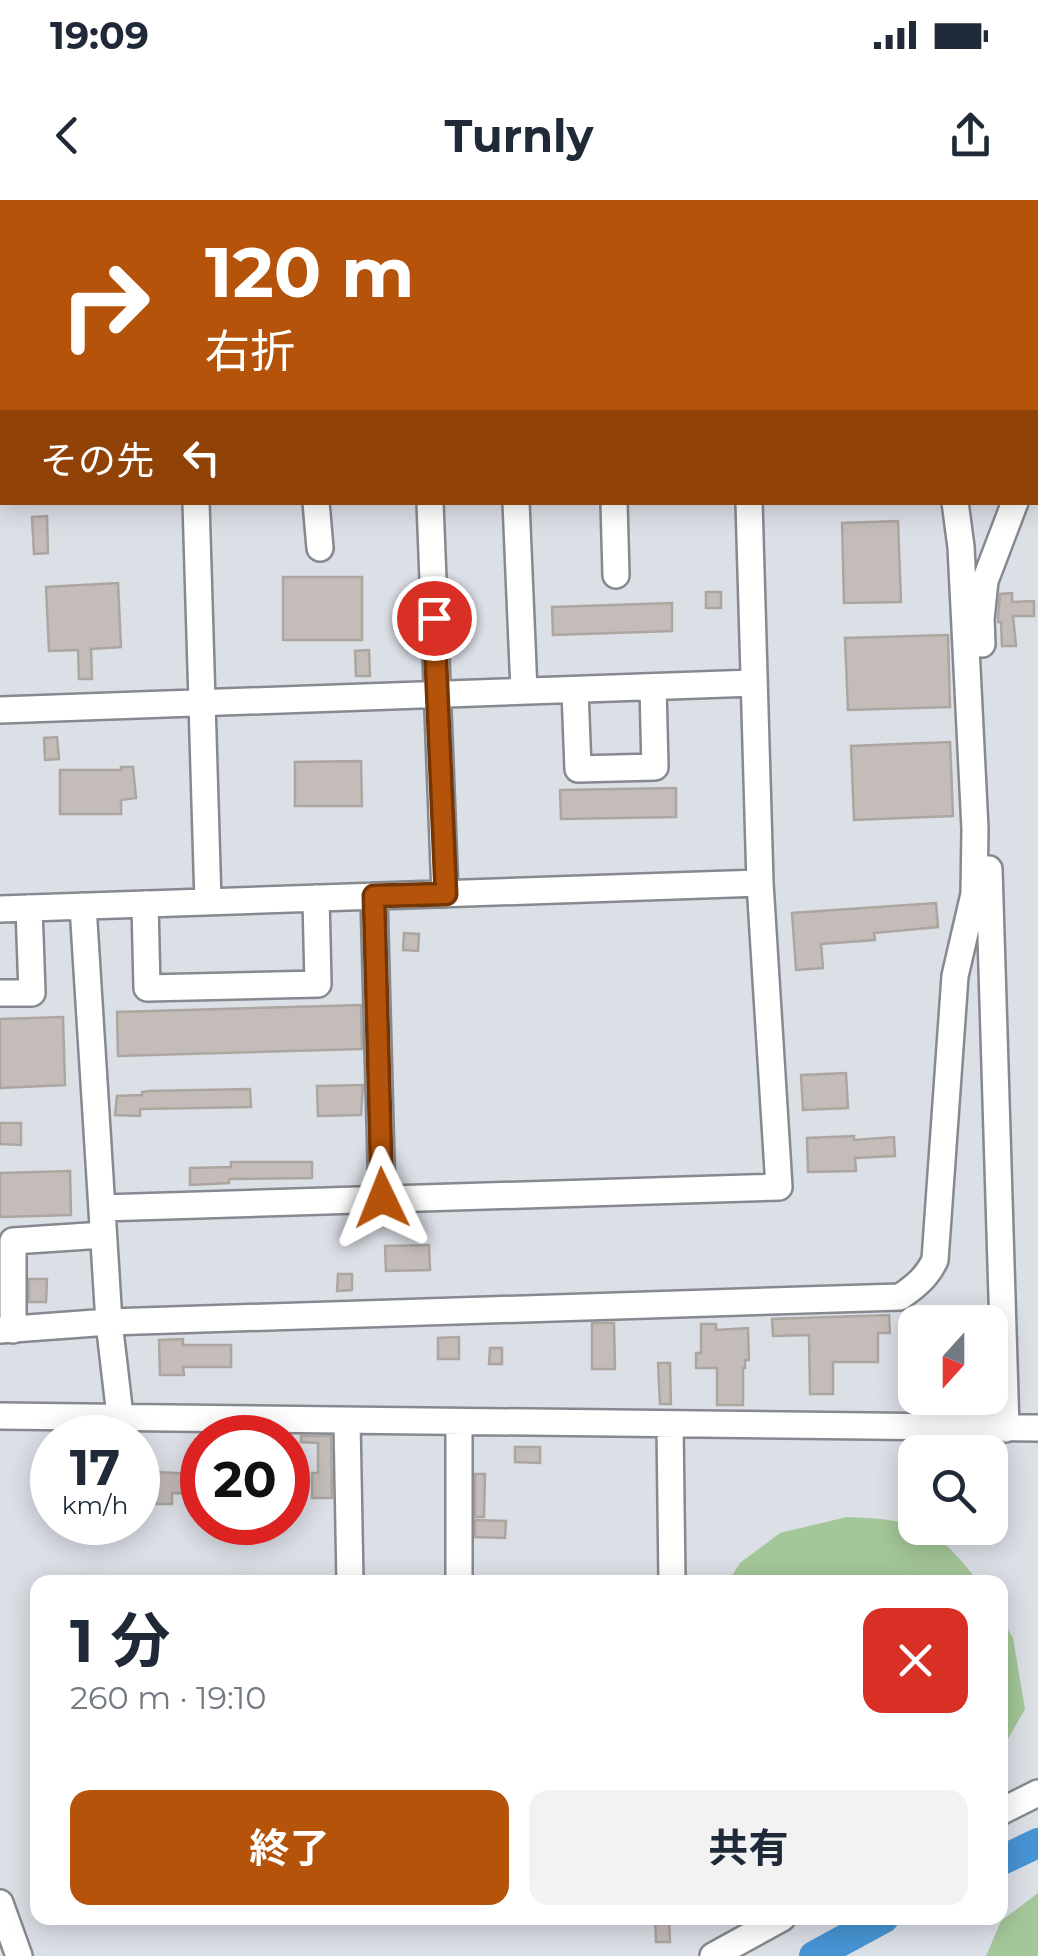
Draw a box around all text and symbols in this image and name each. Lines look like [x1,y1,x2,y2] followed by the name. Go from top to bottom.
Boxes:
[50,12,149,59] text: 19:09
[40,108,95,163] icon: back
[445,108,593,163] text: Turnly
[943,108,998,163] icon: share
[205,229,415,315] text: 120 m
[40,240,170,370] icon: right
[205,323,295,378] text: 右折
[174,430,229,485] icon: left
[40,437,154,484] text: その先
[392,576,477,661] pin
[407,591,462,646] icon: arrive
[330,1146,434,1250] position arrow
[898,1305,1008,1415] north arrow
[898,1305,1008,1545] map controls
[180,1415,310,1545] speed limit sign: 20
[898,1435,1008,1545] button: search
[70,1437,120,1498] text: 17
[62,1490,128,1520] text: km/h
[70,1604,171,1677] text: 1 分
[863,1608,968,1713] button: close
[70,1678,267,1717] text: 260 m · 19:10
[70,1790,509,1905] button: 終了
[529,1790,968,1905] button: 共有

